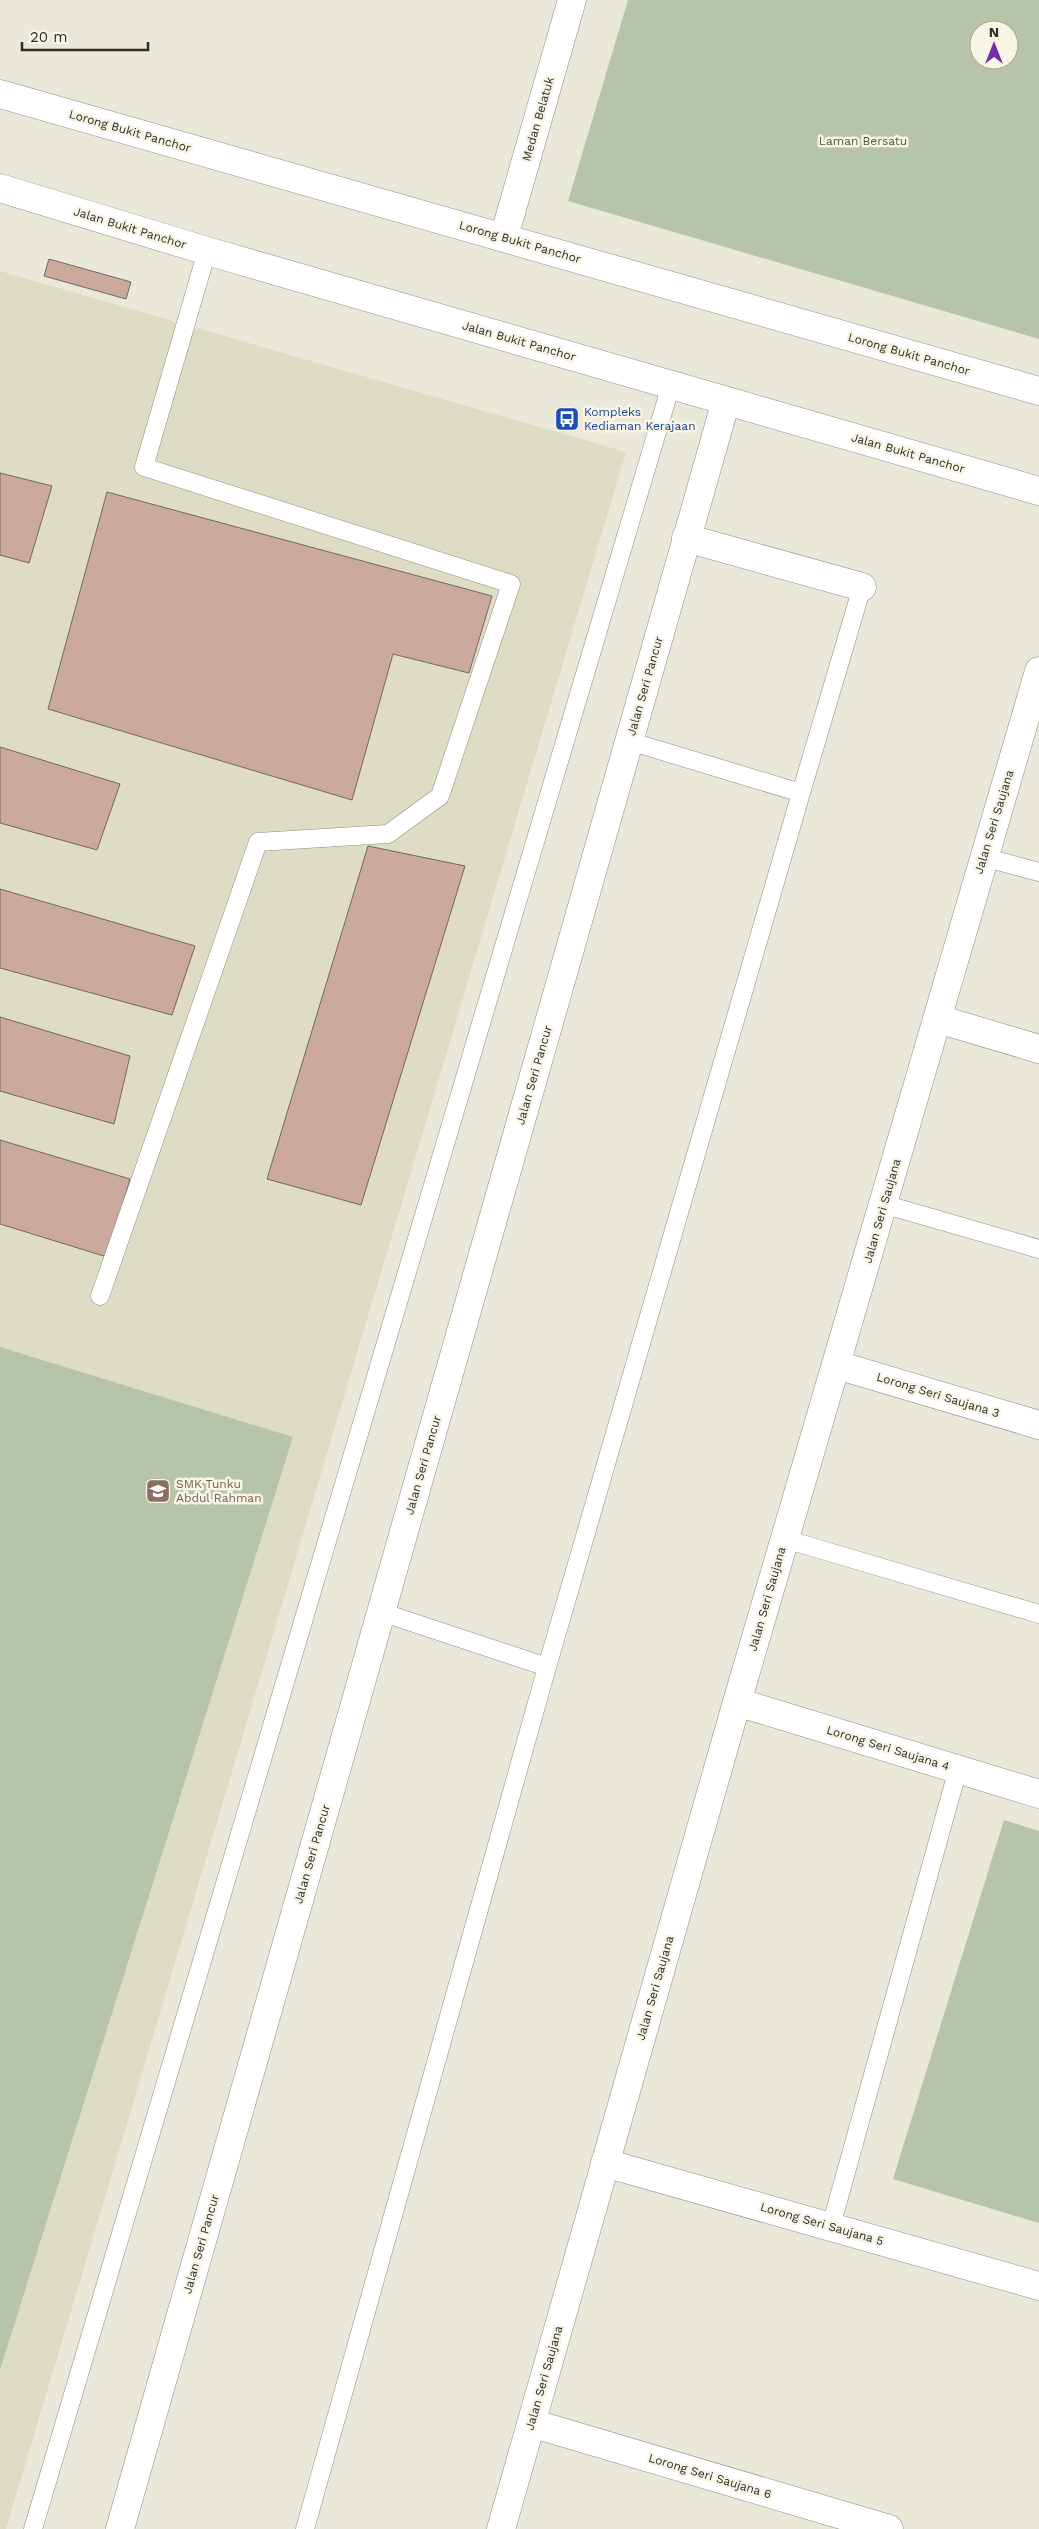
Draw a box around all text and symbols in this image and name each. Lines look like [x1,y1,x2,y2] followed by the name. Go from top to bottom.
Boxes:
[22,20,149,52] scale bar
[969,20,1019,70] north arrow
[989,24,999,40] text: N
[30,28,68,46] text: 20 m
[519,75,557,163] street label: Medan Belatuk
[67,107,193,155] street label: Lorong Bukit Panchor
[819,134,907,148] park label: Laman Bersatu
[72,204,188,252] street label: Jalan Bukit Panchor
[457,218,583,266] street label: Lorong Bukit Panchor
[461,318,577,364] street label: Jalan Bukit Panchor
[846,330,972,378] street label: Lorong Bukit Panchor
[584,405,696,433] place label: Kompleks Kediaman Kerajaan
[554,406,580,432] bus stop icon: Kompleks Kediaman Kerajaan
[850,430,966,476] street label: Jalan Bukit Panchor
[624,635,666,737] street label: Jalan Seri Pancur
[971,768,1017,876] street label: Jalan Seri Saujana
[513,1024,555,1126] street label: Jalan Seri Pancur
[860,1157,904,1265] street label: Jalan Seri Saujana
[875,1370,1001,1420] street label: Lorong Seri Saujana 3
[402,1414,444,1516] street label: Jalan Seri Pancur
[176,1477,262,1505] place label: SMK Tunku Abdul Rahman
[145,1478,171,1504] school or university icon: SMK Tunku Abdul Rahman
[745,1545,789,1653] street label: Jalan Seri Saujana
[825,1723,951,1773] street label: Lorong Seri Saujana 4
[291,1803,333,1905] street label: Jalan Seri Pancur
[633,1934,677,2042] street label: Jalan Seri Saujana
[180,2193,222,2295] street label: Jalan Seri Pancur
[759,2200,885,2248] street label: Lorong Seri Saujana 5
[522,2324,566,2432] street label: Jalan Seri Saujana
[647,2451,773,2501] street label: Lorong Seri Saujana 6

